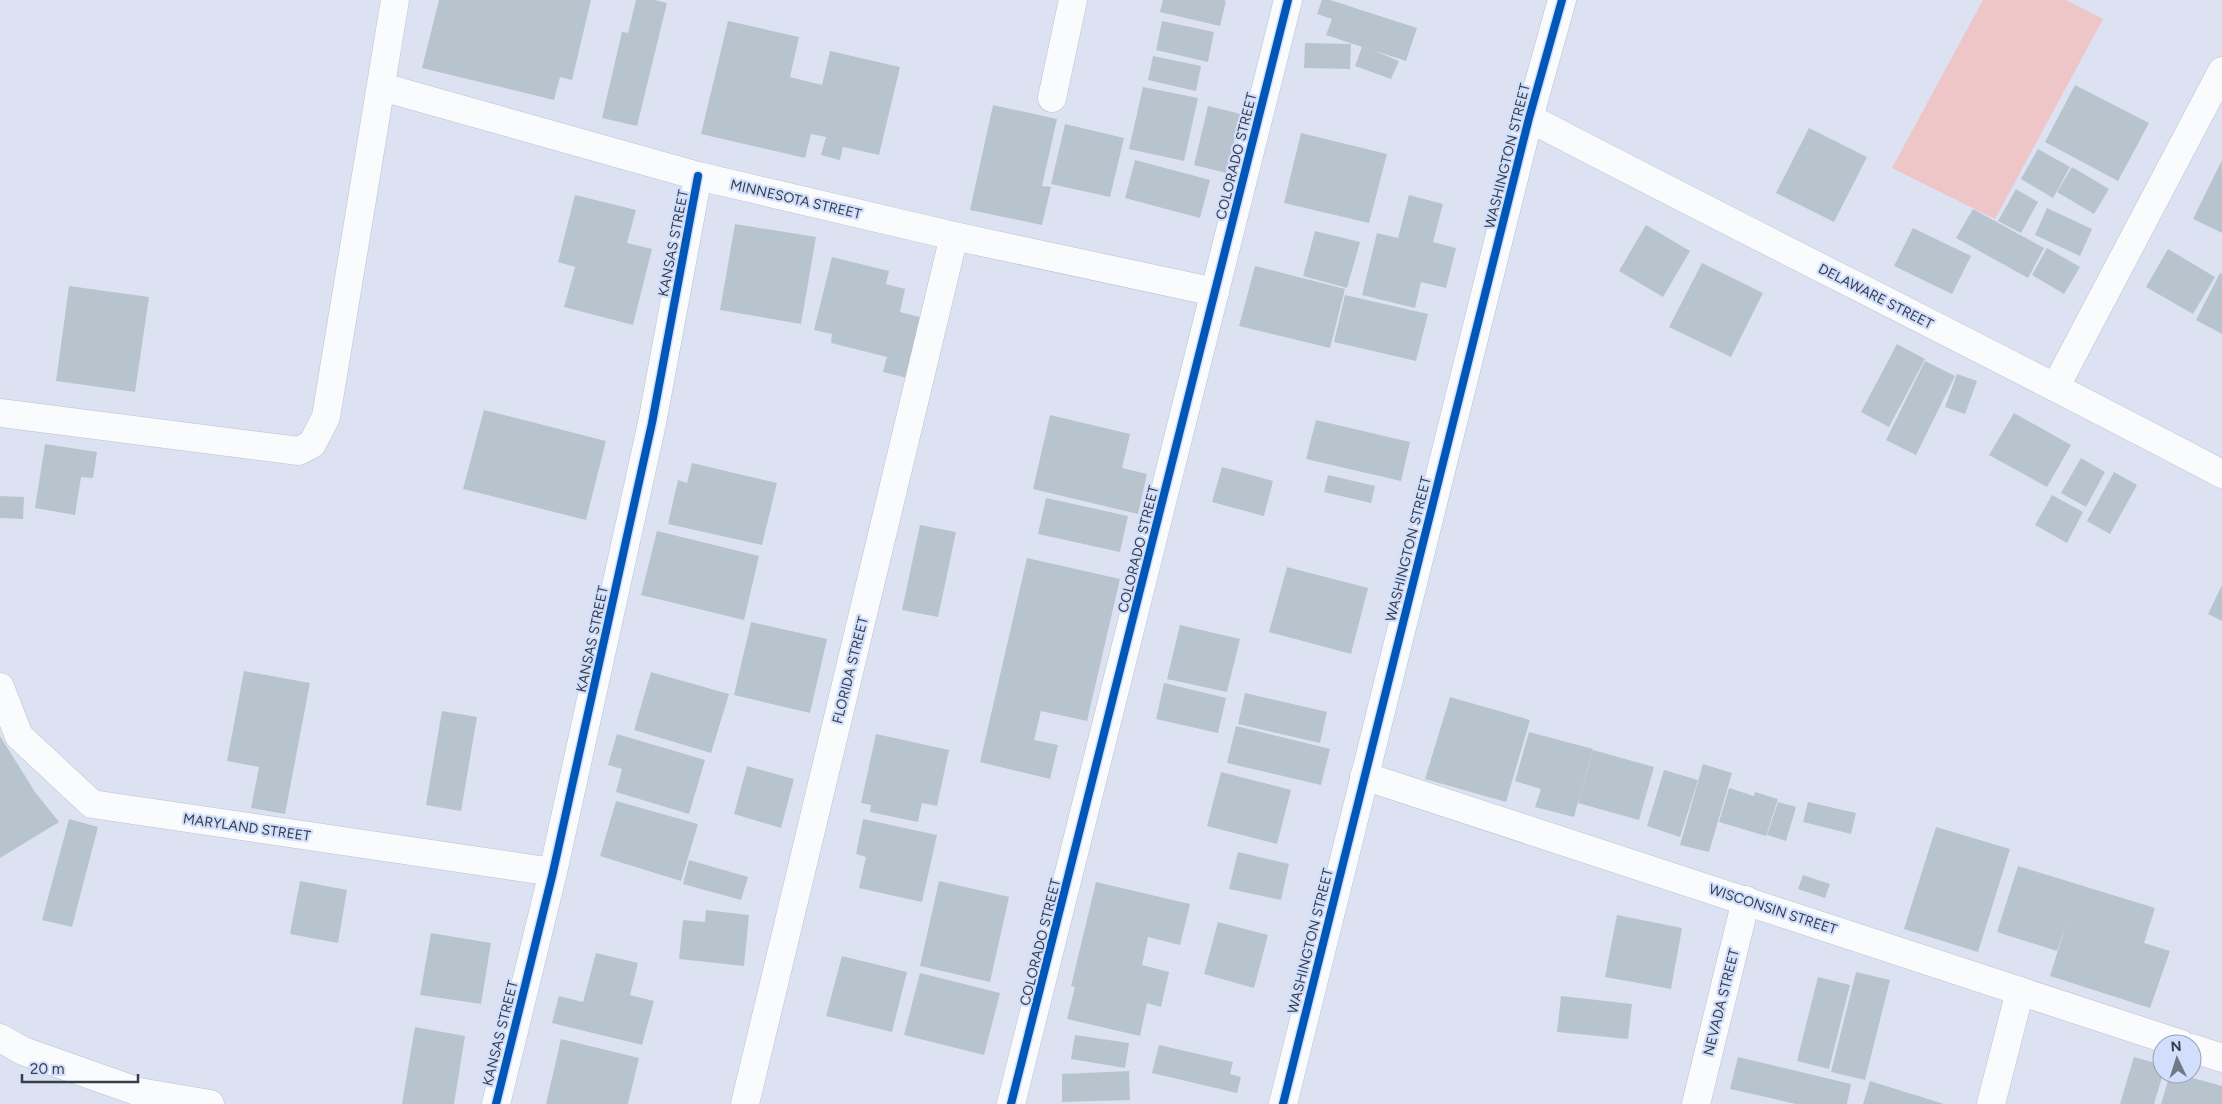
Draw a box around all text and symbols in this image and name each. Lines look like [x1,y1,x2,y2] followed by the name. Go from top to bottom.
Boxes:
[1481,81,1534,231] street label: WASHINGTON STREET
[1212,91,1261,221] street label: COLORADO STREET
[729,176,863,223] street label: MINNESOTA STREET
[655,188,692,298] street label: KANSAS STREET
[1816,260,1936,333] street label: DELAWARE STREET
[1382,474,1435,624] street label: WASHINGTON STREET
[1114,484,1163,614] street label: COLORADO STREET
[573,584,612,694] street label: KANSAS STREET
[829,614,872,726] street label: FLORIDA STREET
[182,810,312,845] street label: MARYLAND STREET
[1284,866,1337,1016] street label: WASHINGTON STREET
[1016,877,1065,1007] street label: COLORADO STREET
[1707,881,1839,938] street label: WISCONSIN STREET
[1700,947,1743,1057] street label: NEVADA STREET
[479,978,522,1088] street label: KANSAS STREET
[2152,1034,2202,1084] north arrow
[2170,1038,2182,1055] text: N
[22,1052,139,1084] scale bar
[30,1060,64,1078] text: 20 m

